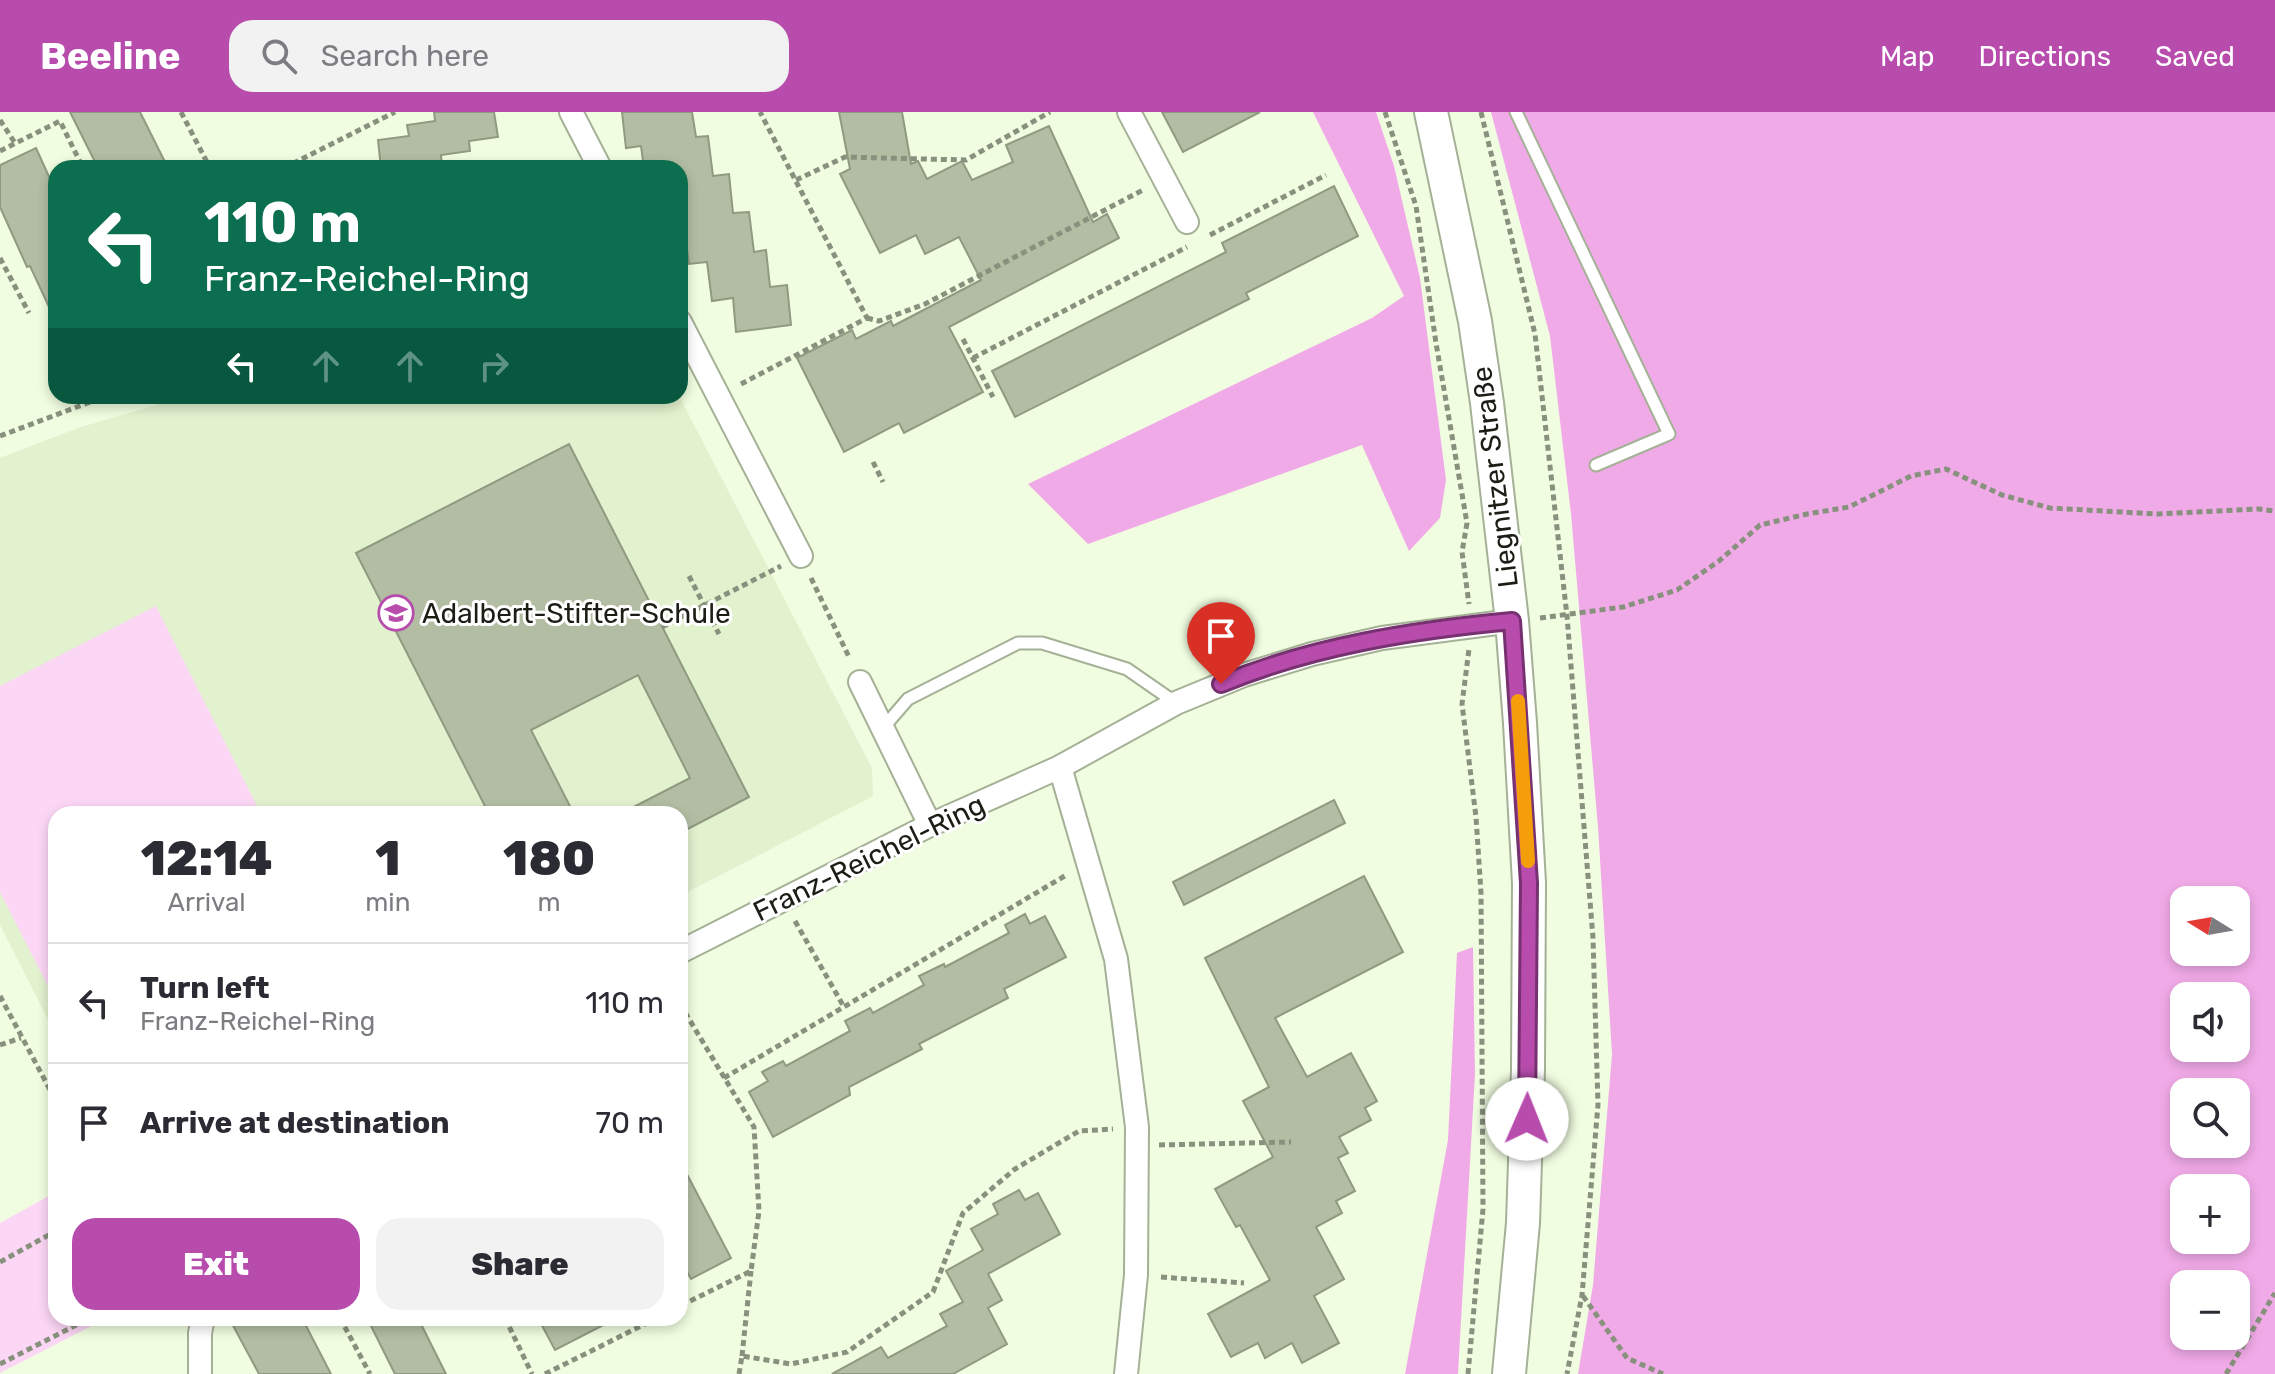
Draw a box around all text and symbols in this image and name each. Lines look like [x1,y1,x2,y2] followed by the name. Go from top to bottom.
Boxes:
[229,20,789,92] search box
[40,33,181,79] text: Beeline
[257,34,301,78] icon: search
[321,38,489,74] text: Search here
[1880,40,1934,73] text: Map
[1978,40,2111,73] text: Directions
[2155,40,2235,73] text: Saved
[204,190,361,256] text: 110 m
[72,192,176,296] icon: left
[204,257,530,300] text: Franz-Reichel-Ring
[220,344,264,388] icon: left
[304,344,348,388] icon: ahead
[388,344,432,388] icon: ahead
[472,344,516,388] icon: right
[1465,364,1525,590] street label: Liegnitzer Straße
[377,594,415,632] school or university icon: Adalbert-Stifter-Schule
[422,597,731,630] place label: Adalbert-Stifter-Schule
[1187,602,1255,684] pin
[1199,614,1243,658] icon: arrive
[748,788,990,928] street label: Franz-Reichel-Ring
[141,830,273,887] text: 12:14
[375,830,400,887] text: 1
[503,830,595,887] text: 180
[2170,886,2250,966] north arrow
[2170,886,2250,1350] map controls
[168,887,246,918] text: Arrival
[365,887,410,918] text: min
[538,887,561,918] text: m
[140,970,270,1006] text: Turn left
[72,981,116,1025] icon: left
[2170,982,2250,1062] button: sound
[585,985,664,1021] text: 110 m
[140,1006,375,1037] text: Franz-Reichel-Ring
[1485,1077,1569,1161] position arrow
[2170,1078,2250,1158] button: search
[72,1101,116,1145] icon: arrive
[140,1105,450,1141] text: Arrive at destination
[596,1105,664,1141] text: 70 m
[2170,1174,2250,1254] button: +
[72,1218,360,1310] button: Exit
[376,1218,664,1310] button: Share
[2170,1270,2250,1350] button: −

